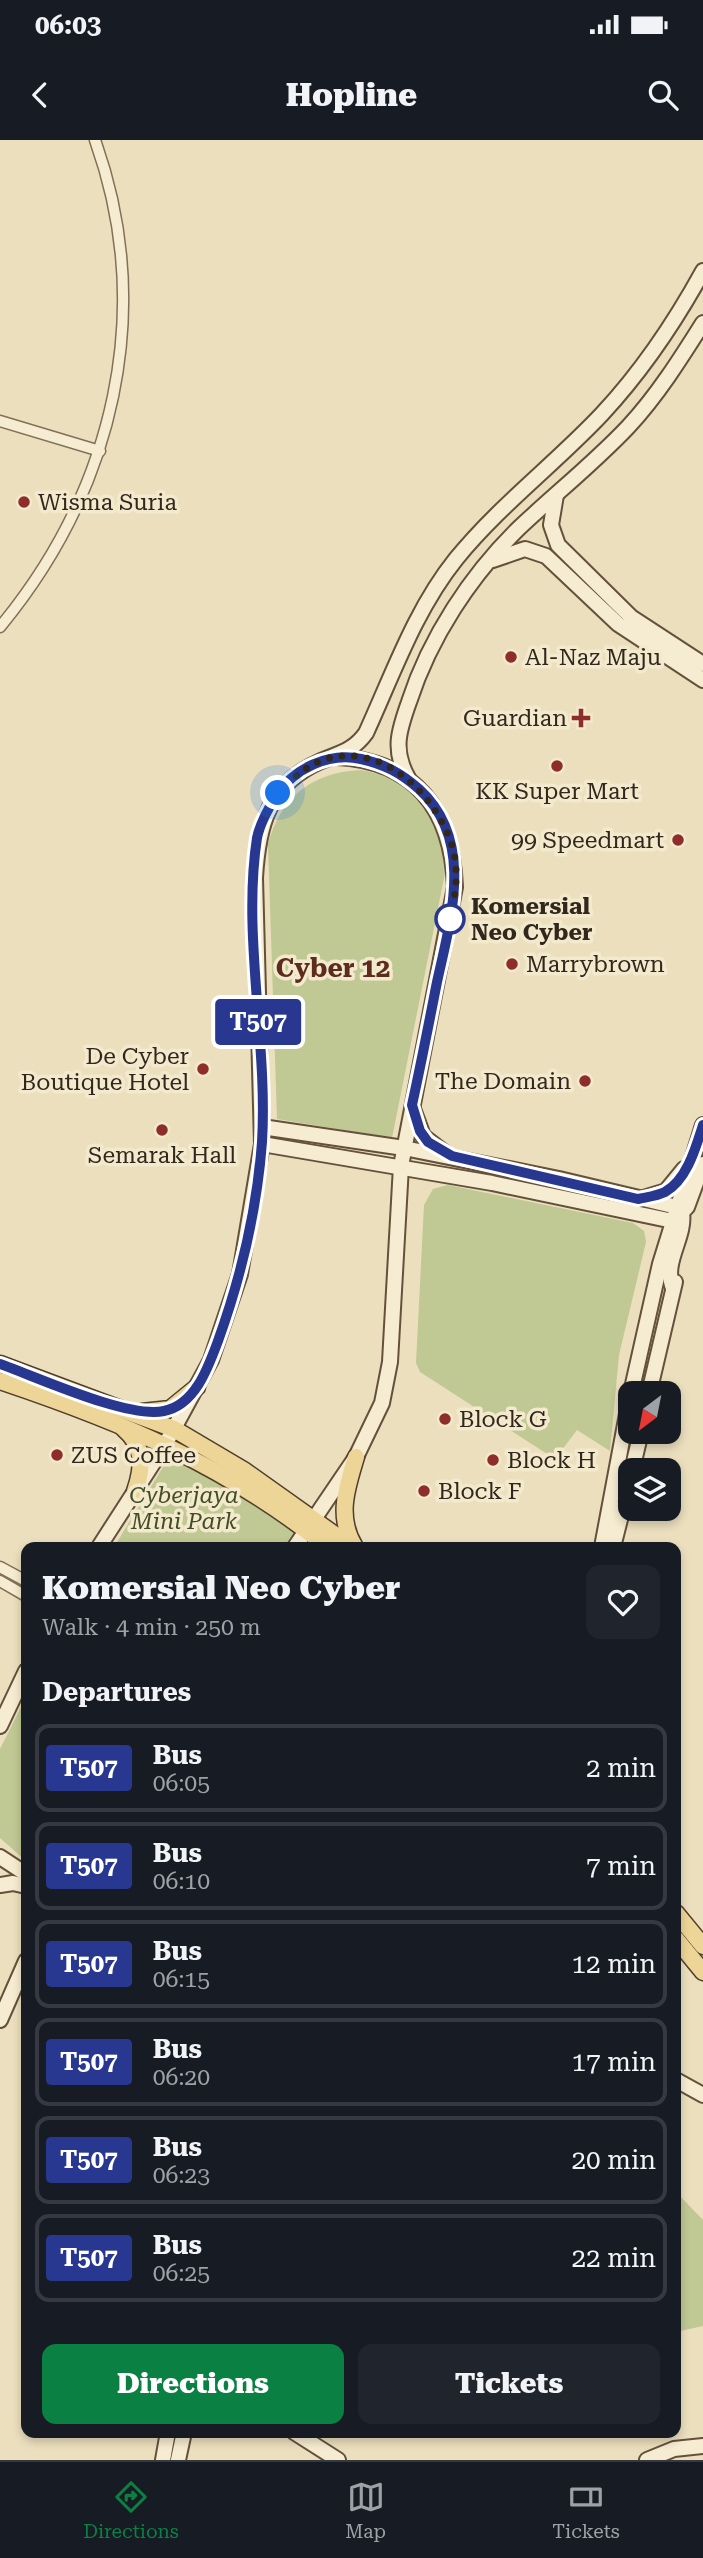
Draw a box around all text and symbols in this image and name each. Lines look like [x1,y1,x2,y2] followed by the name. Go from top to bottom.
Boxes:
[35,10,101,40] text: 06:03
[21,76,59,114] icon: back
[286,76,417,114] text: Hopline
[644,76,682,114] icon: search
[38,489,177,516] place label: Wisma Suria
[16,494,32,510] marker: Wisma Suria
[525,644,661,671] place label: Al-Naz Maju
[503,649,519,665] marker: Al-Naz Maju
[463,705,567,732] place label: Guardian
[573,710,589,726] marker: Guardian
[549,758,565,774] marker: KK Super Mart
[260,775,295,810] your location
[475,778,639,805] place label: KK Super Mart
[511,827,664,854] place label: 99 Speedmart
[670,832,686,848] marker: 99 Speedmart
[471,893,592,946] place label: Komersial Neo Cyber
[435,904,465,934] marker: Komersial Neo Cyber
[526,951,665,978] place label: Marrybrown
[276,953,390,983] district label: Cyber 12
[504,956,520,972] marker: Marrybrown
[209,999,307,1045] line badge: T507
[229,1008,287,1036] text: T507
[21,1043,189,1096] place label: De Cyber Boutique Hotel
[195,1061,211,1077] marker: De Cyber Boutique Hotel
[435,1068,571,1095] place label: The Domain
[577,1073,593,1089] marker: The Domain
[154,1122,170,1138] marker: Semarak Hall
[88,1142,236,1169] place label: Semarak Hall
[618,1381,681,1444] north arrow
[618,1381,681,1521] map controls
[459,1406,547,1433] place label: Block G
[437,1411,453,1427] marker: Block G
[71,1442,196,1469] place label: ZUS Coffee
[49,1447,65,1463] marker: ZUS Coffee
[507,1447,596,1474] place label: Block H
[485,1452,501,1468] marker: Block H
[618,1458,681,1521] button: layers
[438,1478,522,1505] place label: Block F
[129,1482,239,1535] park label: Cyberjaya Mini Park
[416,1483,432,1499] marker: Block F
[586,1565,660,1639] button: heart
[42,1568,400,1607] text: Komersial Neo Cyber
[42,1614,261,1641] text: Walk · 4 min · 250 m
[42,1677,191,1707] text: Departures
[153,1740,202,1770] text: Bus
[586,1753,656,1783] text: 2 min
[60,1754,118,1782] text: T507
[153,1770,210,1797] text: 06:05
[153,1838,202,1868] text: Bus
[586,1851,656,1881] text: 7 min
[60,1852,118,1880] text: T507
[153,1868,210,1895] text: 06:10
[153,1936,202,1966] text: Bus
[572,1949,656,1979] text: 12 min
[60,1950,118,1978] text: T507
[153,1966,210,1993] text: 06:15
[153,2034,202,2064] text: Bus
[572,2047,656,2077] text: 17 min
[60,2048,118,2076] text: T507
[153,2064,210,2091] text: 06:20
[153,2132,202,2162] text: Bus
[572,2145,656,2175] text: 20 min
[60,2146,118,2174] text: T507
[153,2162,210,2189] text: 06:23
[153,2230,202,2260] text: Bus
[572,2243,656,2273] text: 22 min
[60,2244,118,2272] text: T507
[153,2260,210,2287] text: 06:25
[42,2344,344,2424] button: Directions
[358,2344,660,2424] button: Tickets
[83,2478,179,2543] tab: Directions
[345,2478,386,2543] tab: Map
[552,2478,620,2543] tab: Tickets

